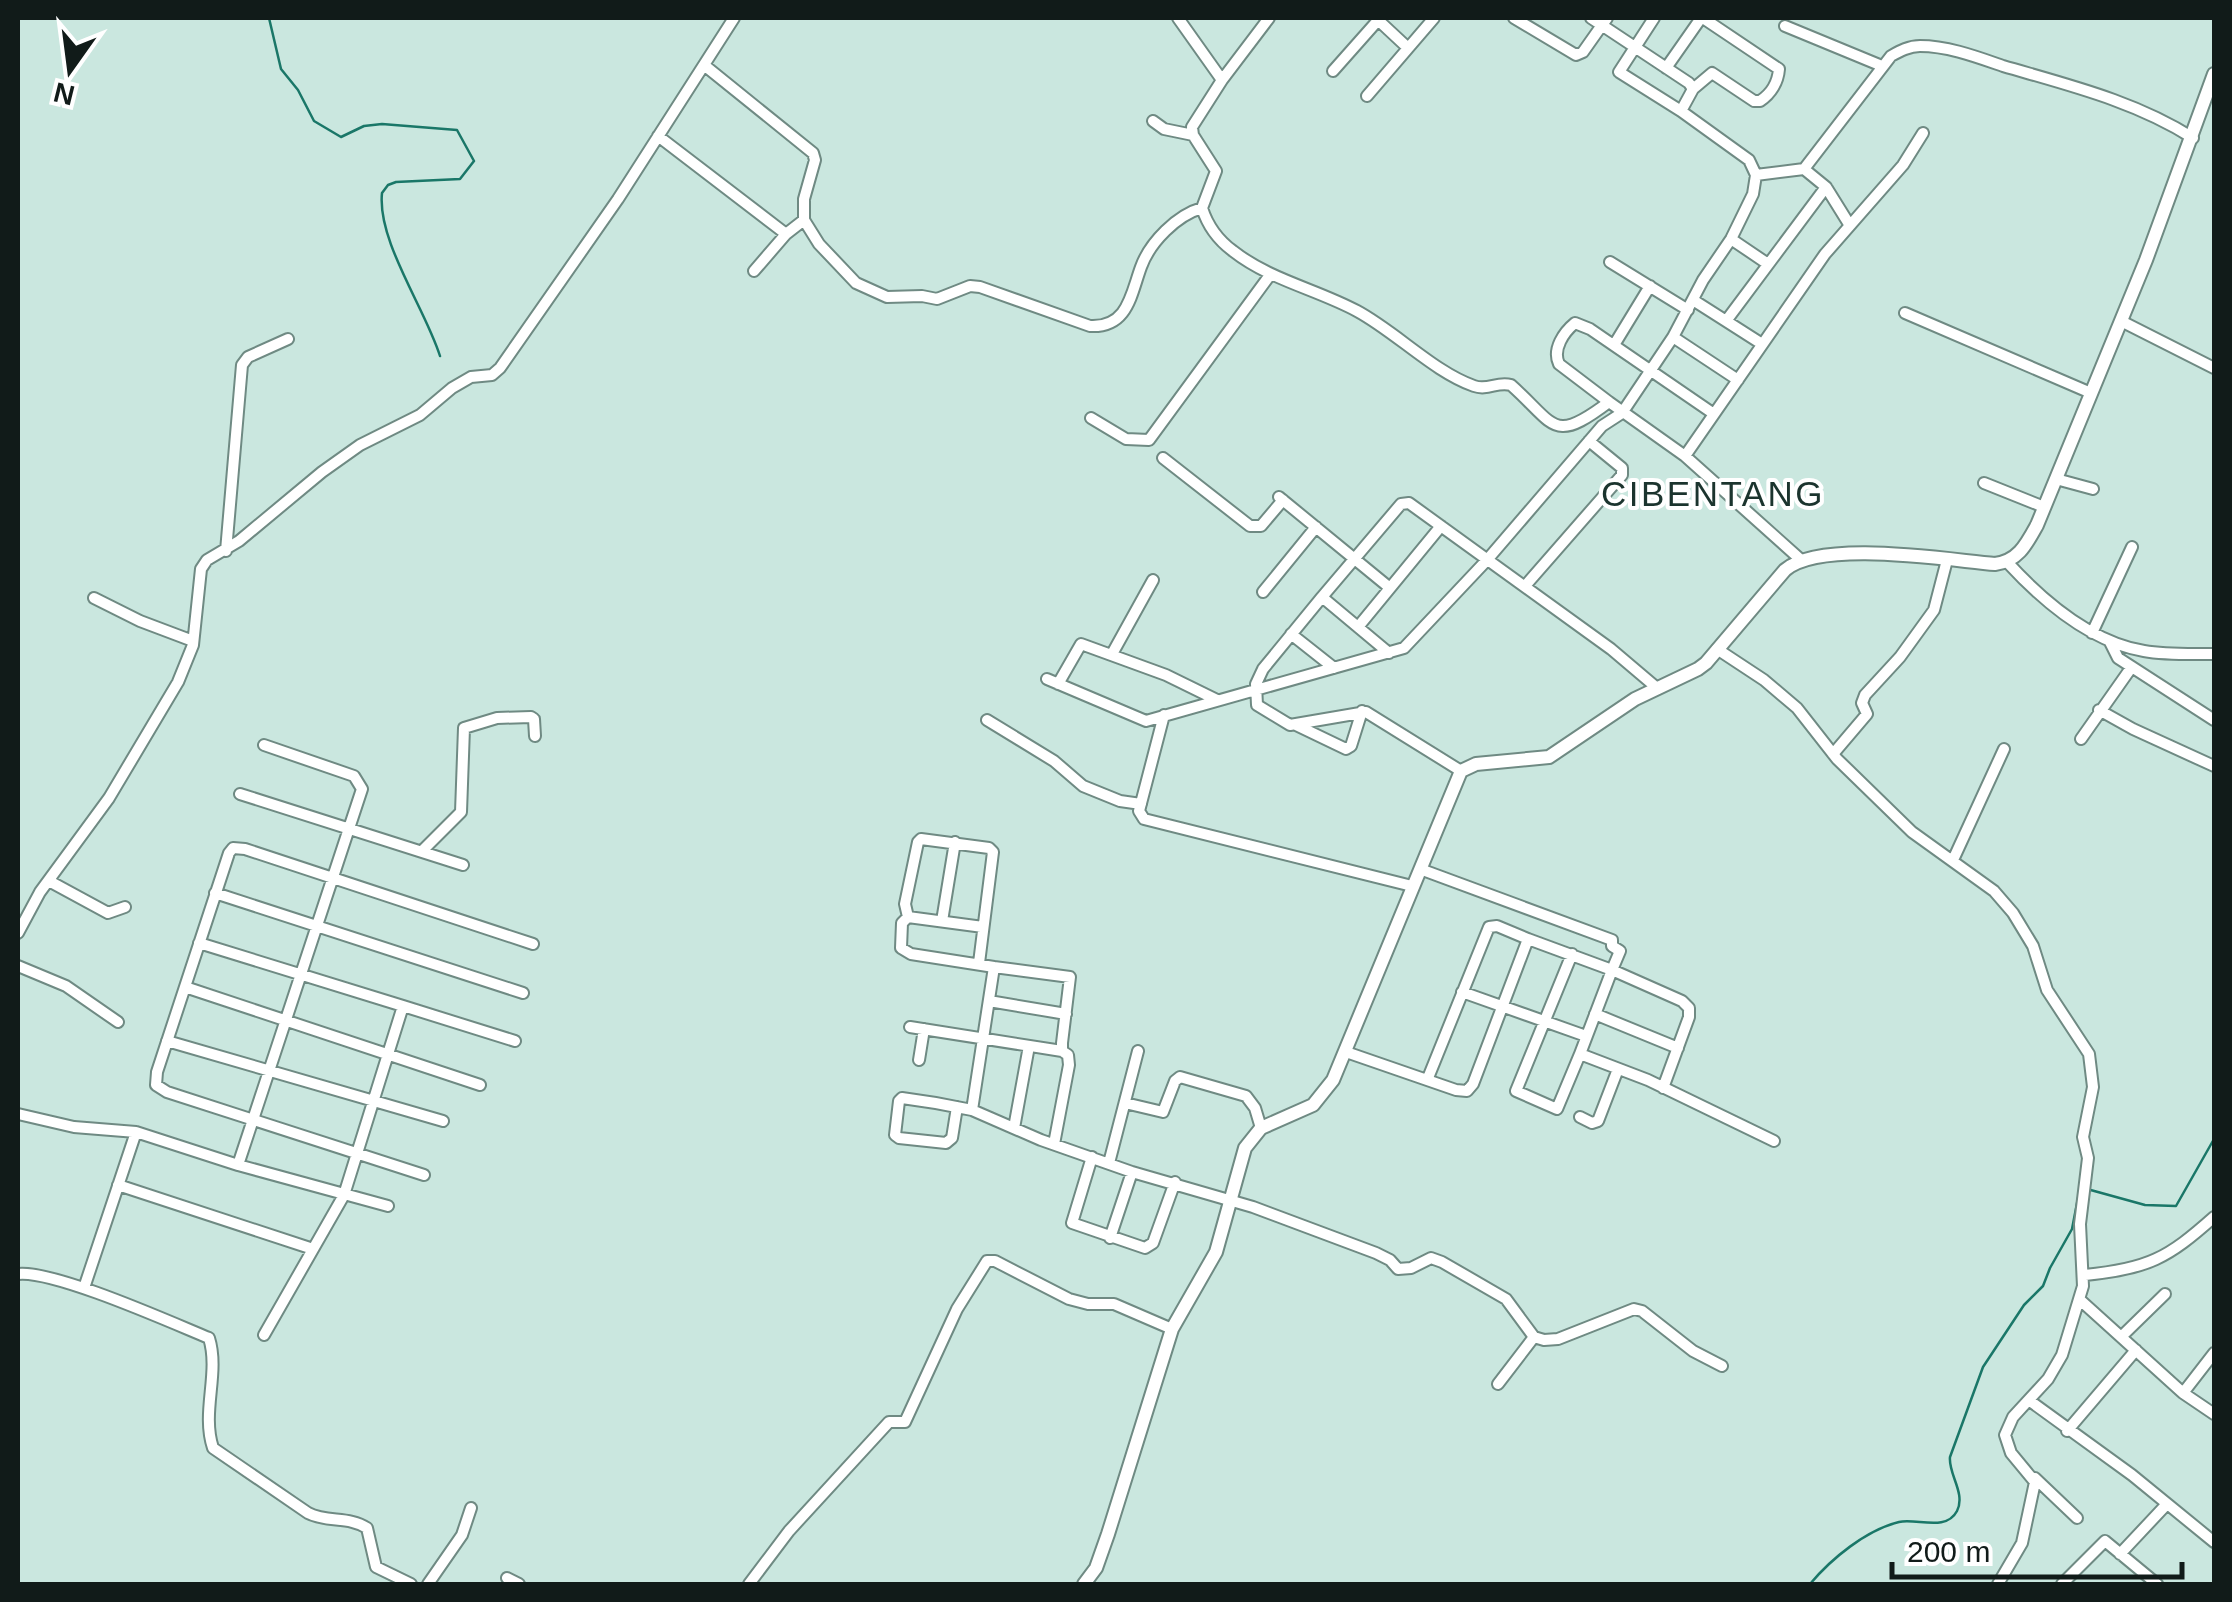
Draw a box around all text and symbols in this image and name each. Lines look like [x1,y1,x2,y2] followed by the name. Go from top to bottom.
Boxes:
[20,20,120,120] north arrow
[51,76,78,111] text: N
[1601,474,1825,513] district label: CIBENTANG
[1892,1517,2182,1579] scale bar
[1907,1535,1990,1568] text: 200 m

